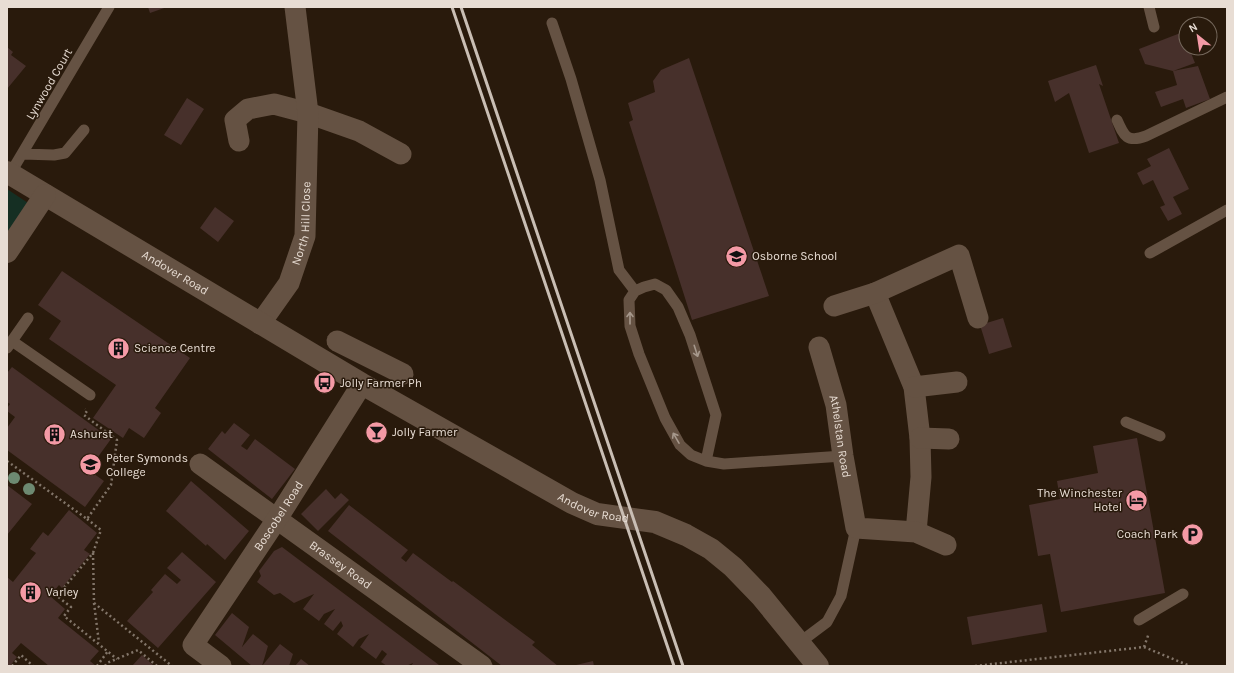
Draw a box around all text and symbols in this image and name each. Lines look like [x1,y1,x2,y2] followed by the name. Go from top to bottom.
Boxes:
[1178,16,1218,56] north arrow
[1187,20,1200,35] text: N
[23,45,75,122] street label: Lynwood Court
[289,181,313,267] street label: North Hill Close
[724,243,750,269] school or university icon: Osborne School
[140,247,211,298] street label: Andover Road
[752,249,837,263] place label: Osborne School
[626,312,634,325] one-way arrow
[106,335,132,361] building icon: Science Centre
[134,341,215,355] place label: Science Centre
[692,344,700,356] one-way arrow
[312,370,338,396] bus stop icon: Jolly Farmer Ph
[340,376,422,390] place label: Jolly Farmer Ph
[826,393,854,479] street label: Athelstan Road
[364,419,390,445] bar icon: Jolly Farmer
[42,421,68,447] building icon: Ashurst
[392,425,458,439] place label: Jolly Farmer
[70,427,113,441] place label: Ashurst
[672,432,680,444] one-way arrow
[106,451,188,479] place label: Peter Symonds College
[77,452,103,478] school or university icon: Peter Symonds College
[251,478,306,553] street label: Boscobel Road
[1037,486,1123,514] place label: The Winchester Hotel
[1124,487,1150,513] hotel icon: The Winchester Hotel
[555,489,630,525] street label: Andover Road
[1180,521,1206,547] parking icon: Coach Park
[1117,527,1178,541] place label: Coach Park
[307,538,375,592] street label: Brassey Road
[17,579,43,605] building icon: Varley
[46,585,79,599] place label: Varley

